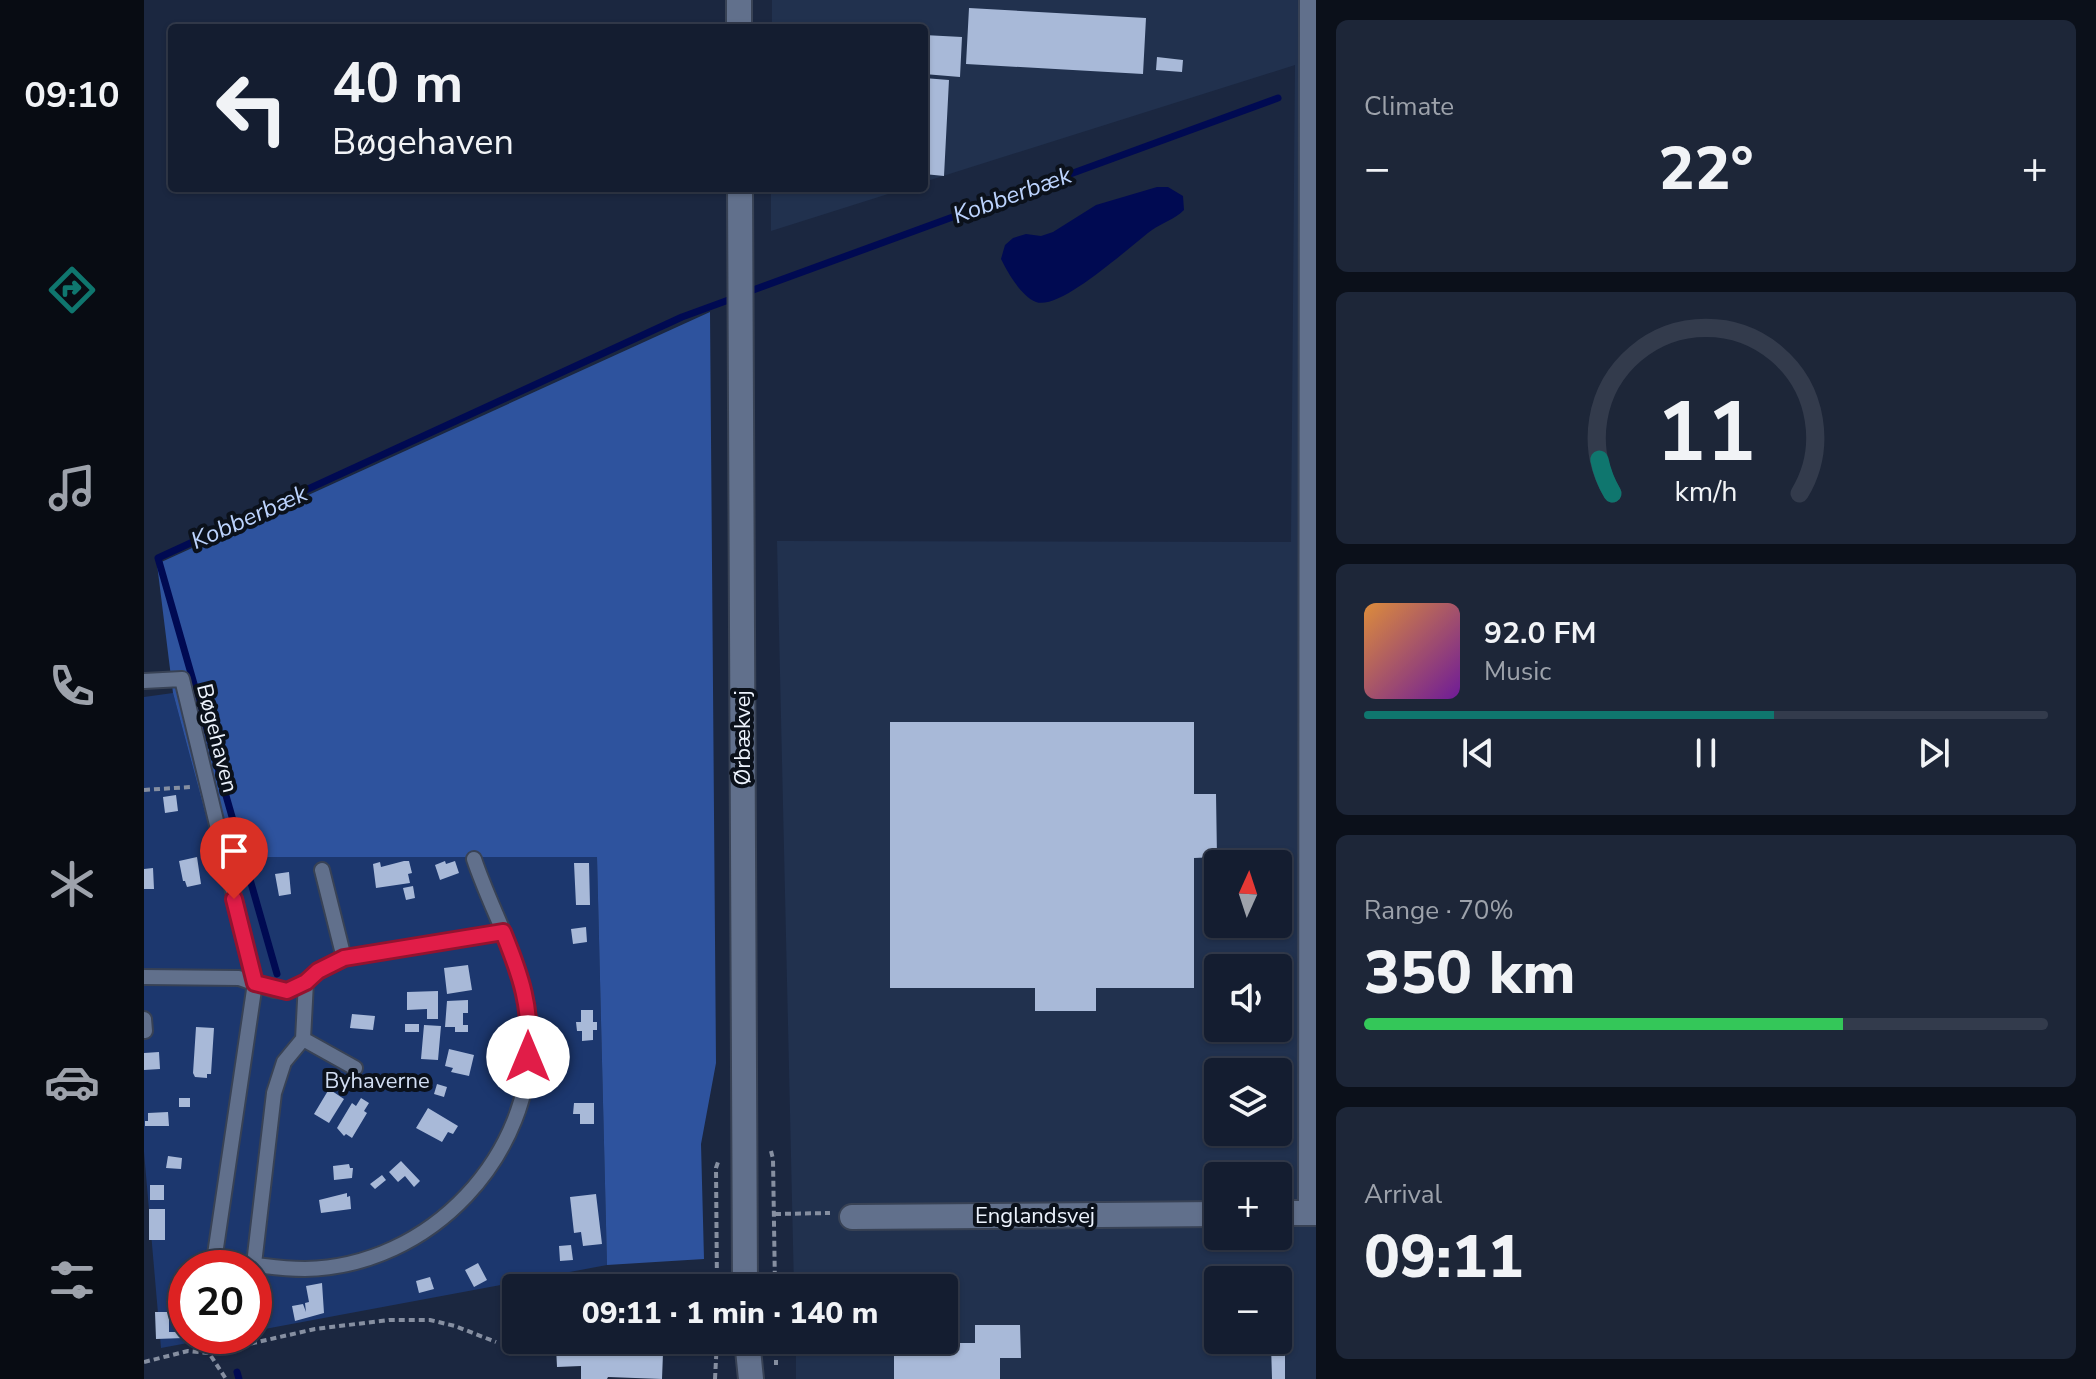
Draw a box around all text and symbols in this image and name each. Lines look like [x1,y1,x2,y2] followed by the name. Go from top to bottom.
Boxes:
[332,45,463,122] text: 40 m
[200,56,304,160] icon: left
[24,71,120,120] text: 09:10
[1364,89,1454,124] text: Climate
[332,118,514,167] text: Bøgehaven
[1658,128,1754,210] text: 22°
[1364,139,1390,199] text: −
[2022,139,2048,199] text: +
[948,158,1077,231] water label: Kobberbæk
[44,262,100,318] icon: directions
[1656,375,1756,488] text: 11
[44,460,100,516] icon: music
[1675,472,1737,511] text: km/h
[186,477,313,557] water label: Kobberbæk
[1484,613,1596,654] text: 92.0 FM
[1484,654,1551,689] text: Music
[44,658,100,714] icon: phone
[189,681,245,796] street label: Bøgehaven
[728,690,758,786] street label: Ørbækvej
[1456,731,1500,775] icon: previous
[1684,731,1728,775] icon: pause
[1912,731,1956,775] icon: next
[200,817,268,899] pin
[212,829,256,873] icon: arrive
[1204,850,1292,938] north arrow
[1204,850,1292,1354] map controls
[44,856,100,912] icon: climate
[1364,893,1514,928] text: Range · 70%
[1364,932,1576,1014] text: 350 km
[1204,954,1292,1042] button: sound
[486,1015,570,1099] position arrow
[44,1054,100,1110] icon: car
[1204,1058,1292,1146] button: layers
[324,1066,430,1096] park label: Byhaverne
[1204,1162,1292,1250] button: +
[1364,1177,1442,1212] text: Arrival
[975,1201,1095,1231] street label: Englandsvej
[1364,1216,1524,1298] text: 09:11
[168,1250,272,1354] speed limit sign: 20
[44,1252,100,1308] icon: filters
[1204,1266,1292,1354] button: −
[582,1293,878,1334] text: 09:11 · 1 min · 140 m

